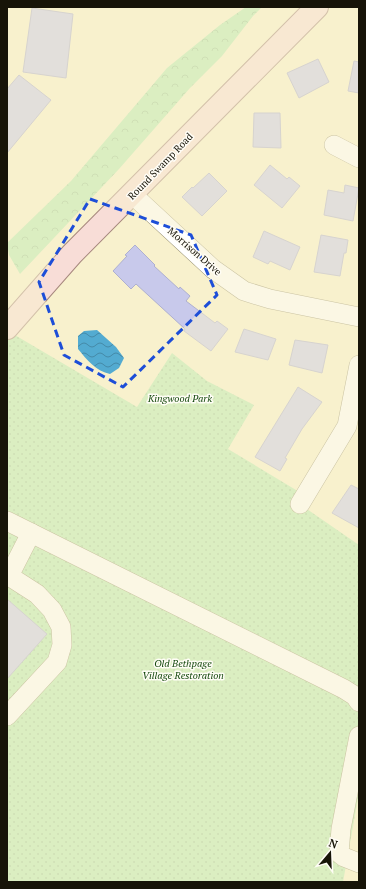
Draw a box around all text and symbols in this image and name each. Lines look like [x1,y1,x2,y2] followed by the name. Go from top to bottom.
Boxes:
[125,130,196,203] street label: Round Swamp Road
[165,224,224,278] street label: Morrison Drive
[147,392,212,405] park label: Kingwood Park
[142,657,224,682] park label: Old Bethpage Village Restoration
[310,833,350,873] north arrow
[327,836,340,852] text: N

